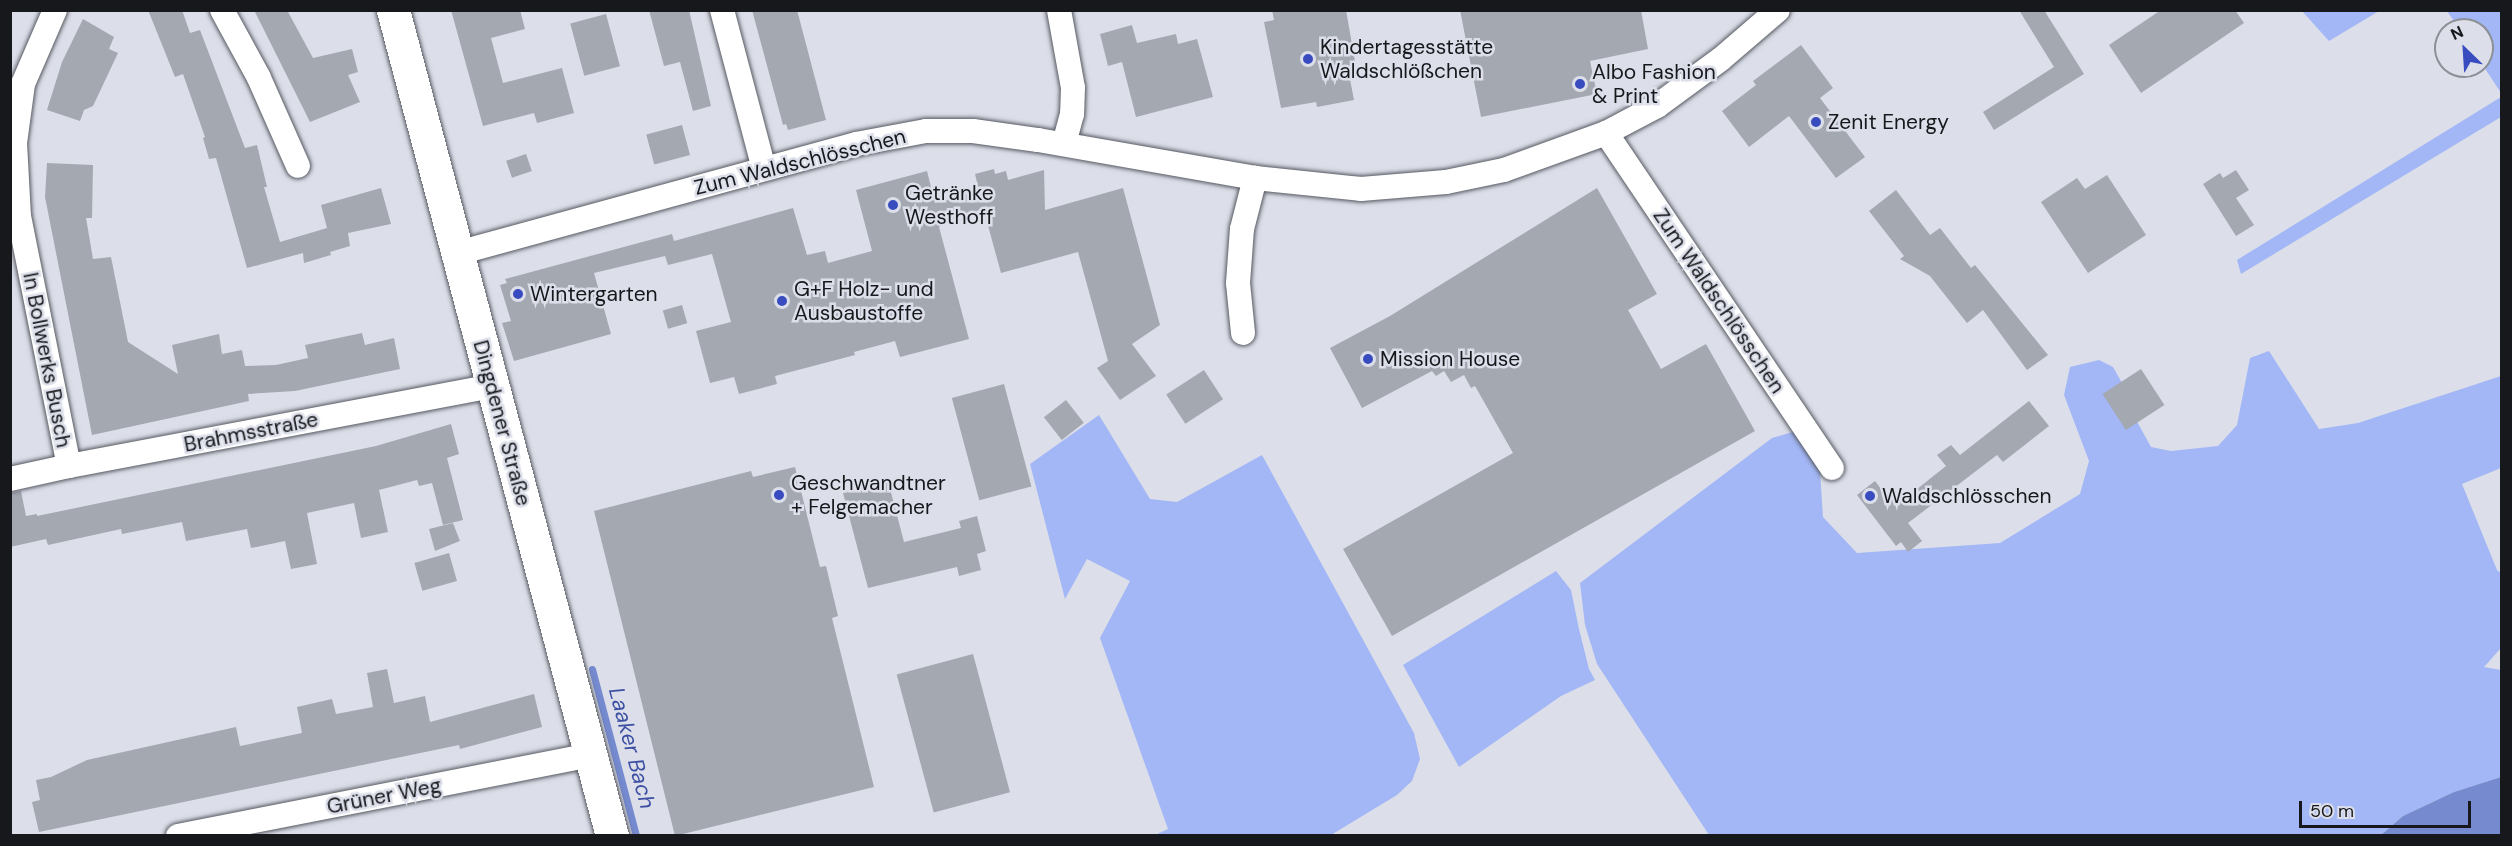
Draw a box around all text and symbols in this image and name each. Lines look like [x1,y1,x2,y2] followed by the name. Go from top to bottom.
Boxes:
[2434,18,2494,78] north arrow
[2447,21,2467,45] text: N
[1320,34,1493,84] place label: Kindertagesstätte Waldschlößchen
[1301,52,1315,66] marker: Kindertagesstätte Waldschlößchen
[1592,59,1716,109] place label: Albo Fashion & Print
[1573,77,1587,91] marker: Albo Fashion & Print
[1828,109,1949,135] place label: Zenit Energy
[1809,115,1823,129] marker: Zenit Energy
[692,124,908,200] street label: Zum Waldschlösschen
[905,180,994,230] place label: Getränke Westhoff
[886,198,900,212] marker: Getränke Westhoff
[1648,204,1790,398] street label: Zum Waldschlösschen
[18,270,76,450] street label: In Bollwerks Busch
[794,276,934,326] place label: G+F Holz- und Ausbaustoffe
[530,281,658,307] place label: Wintergarten
[511,287,525,301] marker: Wintergarten
[775,294,789,308] marker: G+F Holz- und Ausbaustoffe
[468,337,536,509] street label: Dingdener Straße
[1380,346,1520,372] place label: Mission House
[1361,352,1375,366] marker: Mission House
[182,407,320,457] street label: Brahmsstraße
[791,470,946,520] place label: Geschwandtner + Felgemacher
[1882,483,2051,509] place label: Waldschlösschen
[772,488,786,502] marker: Geschwandtner + Felgemacher
[1863,489,1877,503] marker: Waldschlösschen
[603,685,661,811] water label: Laaker Bach
[325,773,443,819] street label: Grüner Weg
[2302,789,2474,827] scale bar
[2310,799,2354,823] text: 50 m

